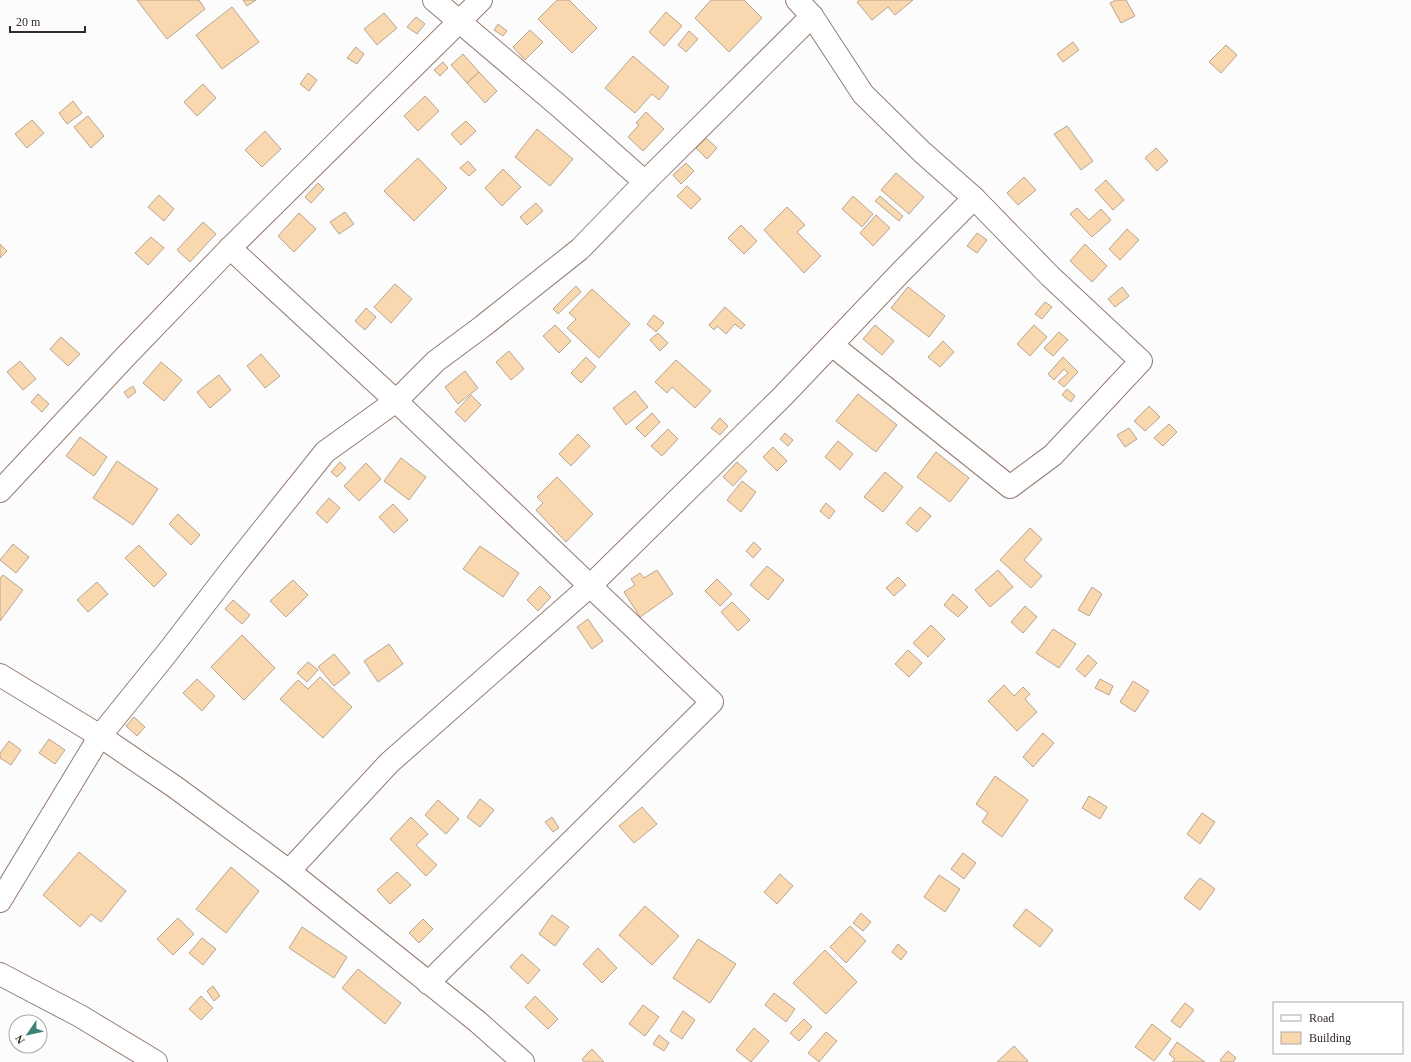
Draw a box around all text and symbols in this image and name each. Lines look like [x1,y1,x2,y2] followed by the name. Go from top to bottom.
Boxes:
[10,8,85,34] scale bar
[16,15,41,29] text: 20 m
[1273,1002,1403,1054] legend
[1309,1011,1334,1025] text: Road
[8,1014,48,1054] north arrow
[1309,1031,1351,1045] text: Building
[12,1033,27,1046] text: N

